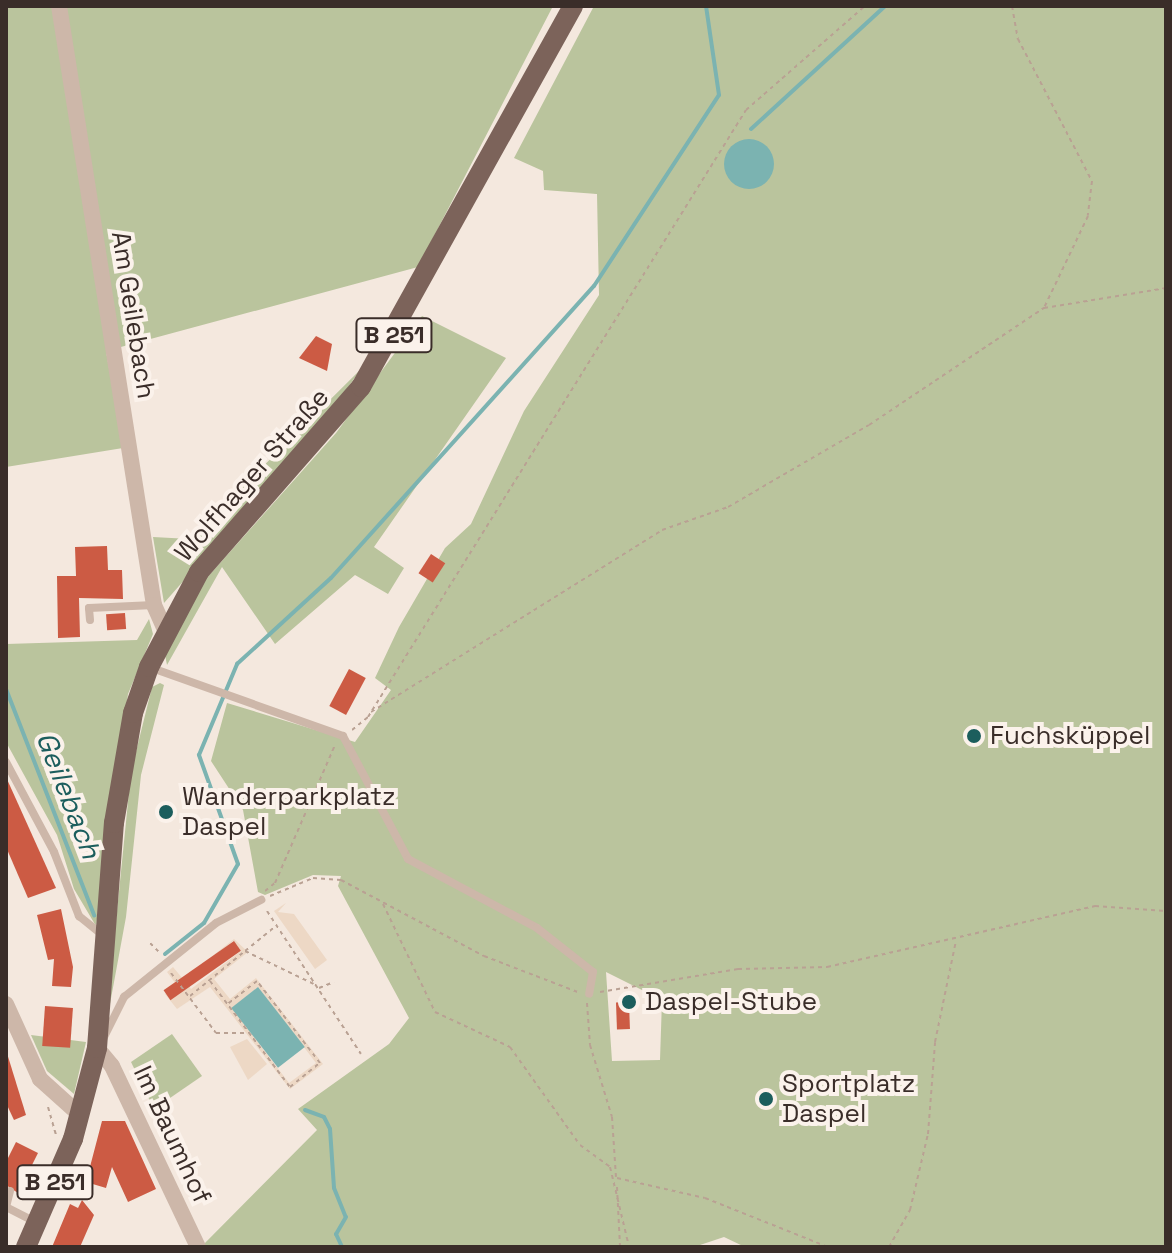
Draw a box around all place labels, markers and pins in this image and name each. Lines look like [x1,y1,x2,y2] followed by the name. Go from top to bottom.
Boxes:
[990,720,1150,752] place label: Fuchsküppel
[965,727,983,745] marker: Fuchsküppel
[182,781,396,842] place label: Wanderparkplatz Daspel
[157,803,175,821] marker: Wanderparkplatz Daspel
[645,986,817,1018] place label: Daspel-Stube
[620,993,638,1011] marker: Daspel-Stube
[782,1068,915,1130] place label: Sportplatz Daspel
[757,1090,775,1108] marker: Sportplatz Daspel

